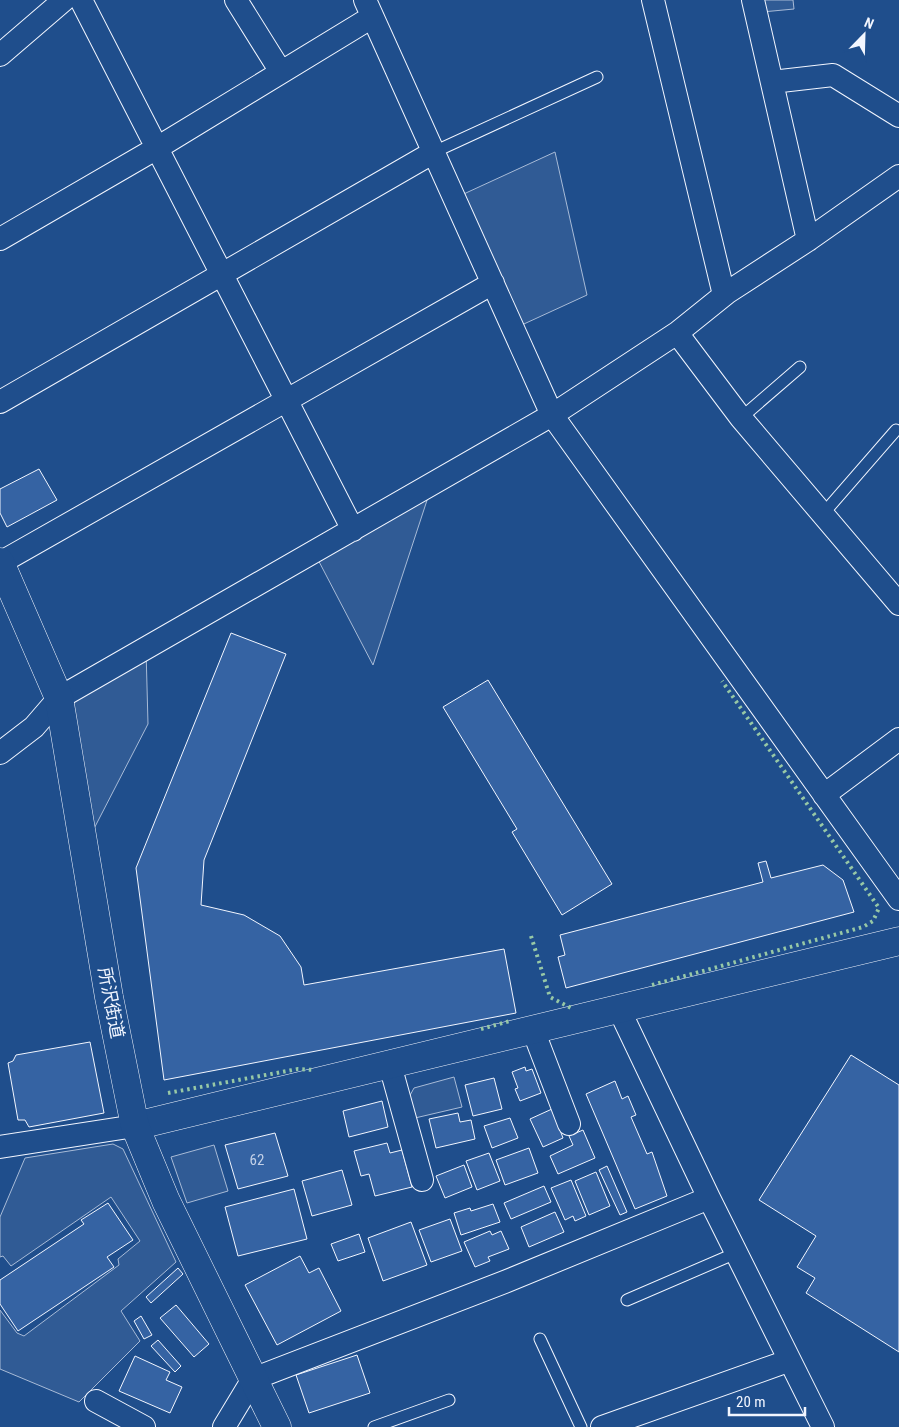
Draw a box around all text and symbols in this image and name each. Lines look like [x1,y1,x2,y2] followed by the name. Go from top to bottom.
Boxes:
[839,10,889,60] north arrow
[862,14,876,32] text: N
[94,966,129,1040] street label: 所沢街道
[250,1151,264,1169] house number: 62
[729,1384,805,1416] scale bar
[736,1393,766,1411] text: 20 m

